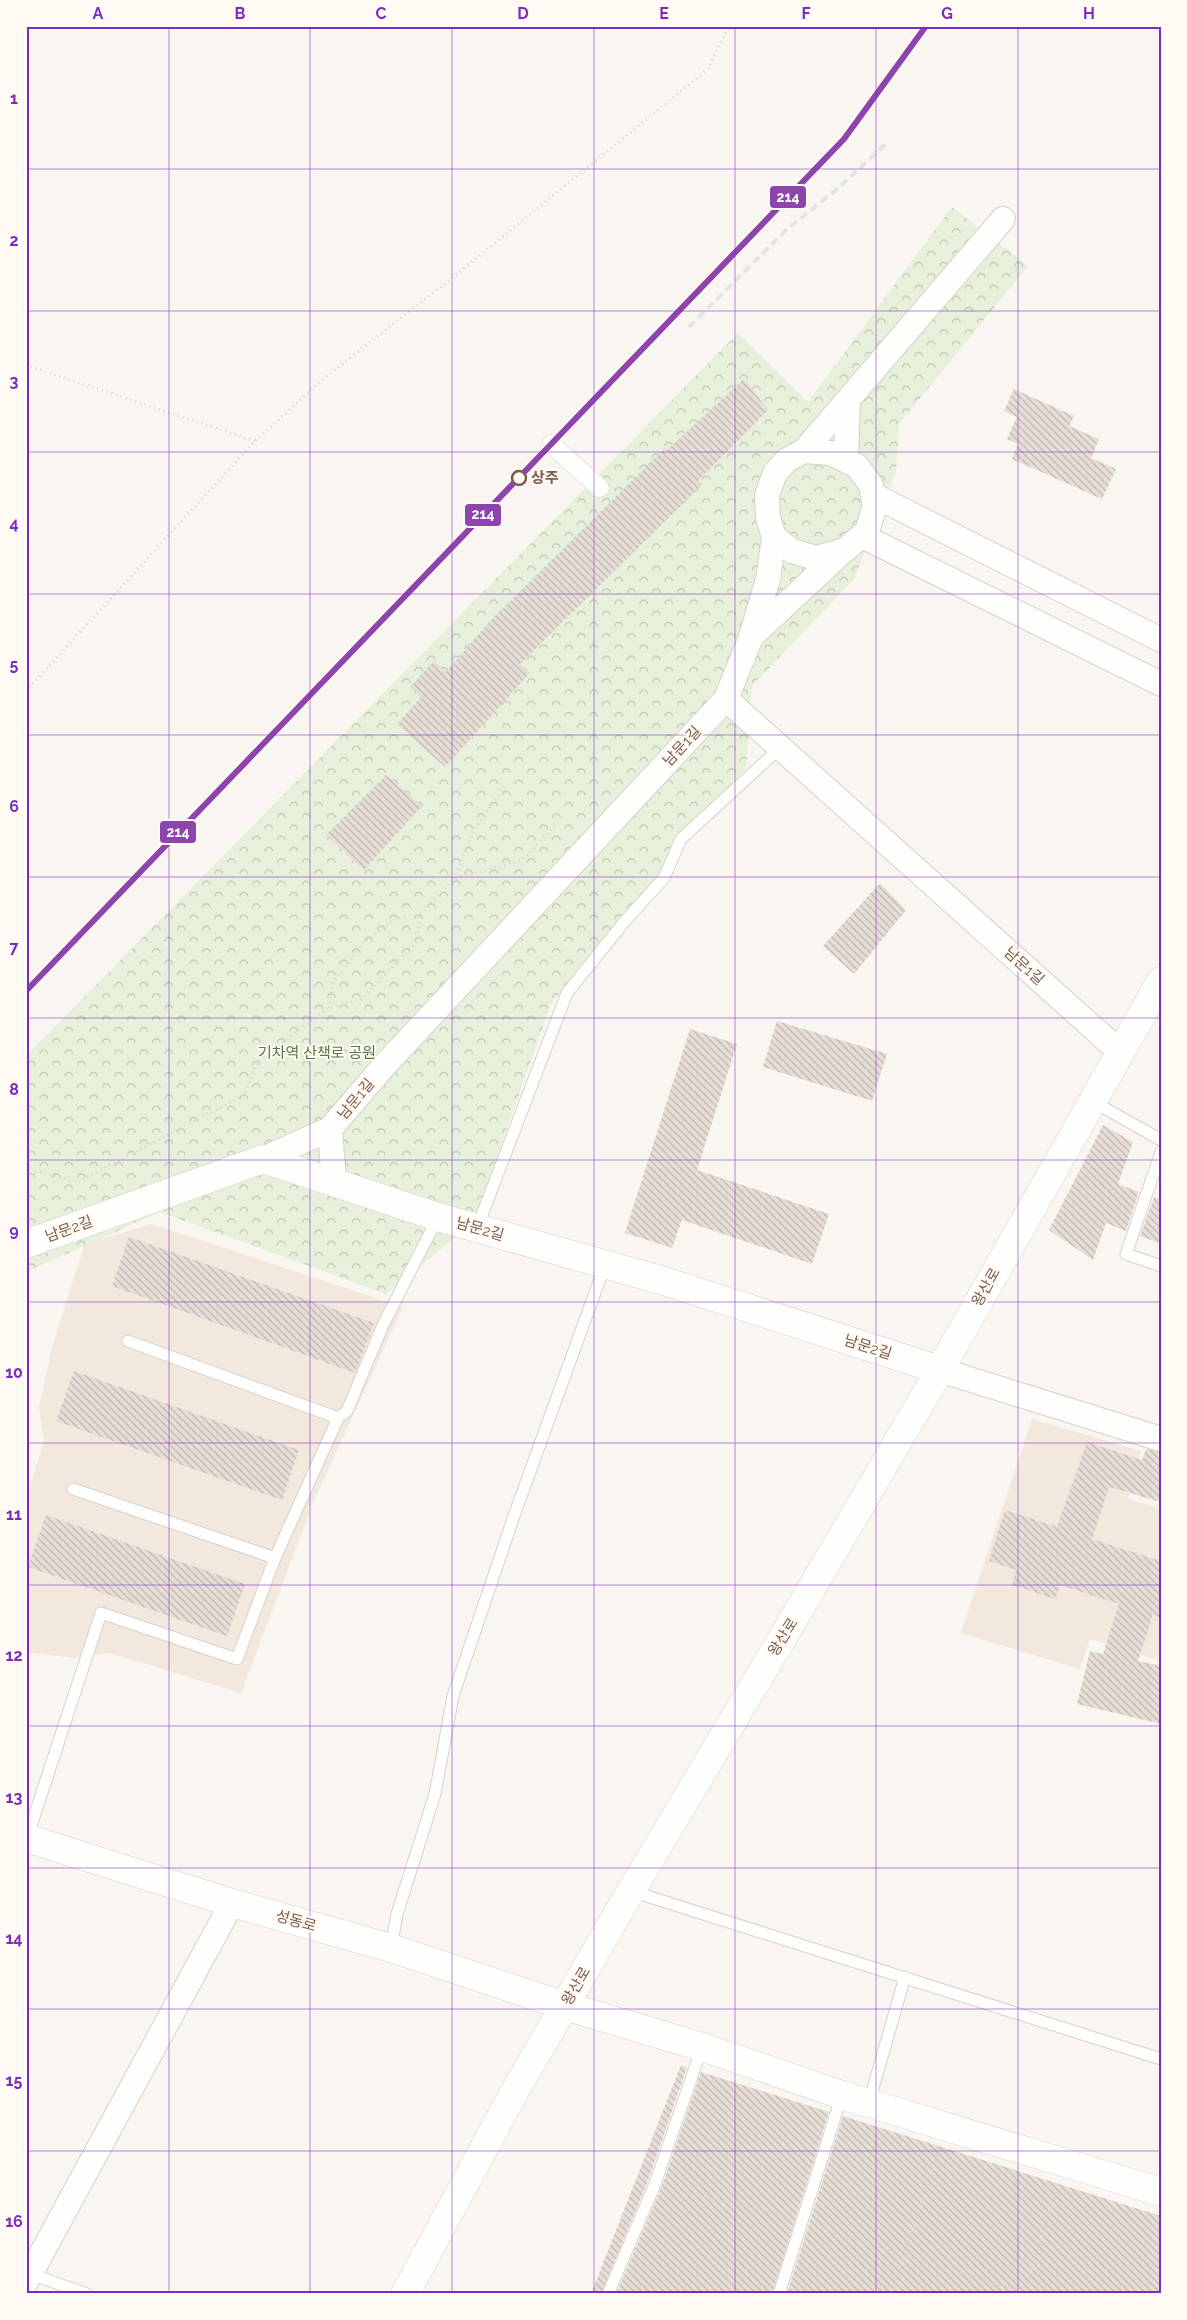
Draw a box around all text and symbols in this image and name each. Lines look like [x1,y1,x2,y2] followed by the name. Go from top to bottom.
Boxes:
[93,4,104,23] text: A
[235,4,246,23] text: B
[376,4,387,23] text: C
[517,4,529,23] text: D
[659,4,669,23] text: E
[801,4,811,23] text: F
[941,4,953,23] text: G
[1083,4,1095,23] text: H
[10,89,18,108] text: 1
[769,185,807,209] line badge: 214
[777,189,799,205] text: 214
[9,231,19,250] text: 2
[10,372,19,391] text: 3
[531,469,559,487] place label: 상주
[511,470,527,486] marker: 상주
[464,503,502,527] line badge: 214
[472,506,494,522] text: 214
[9,514,19,533] text: 4
[10,655,19,674] text: 5
[659,722,705,770] street label: 남문1길
[9,797,19,816] text: 6
[159,820,197,844] line badge: 214
[167,824,189,840] text: 214
[10,938,19,957] text: 7
[1000,943,1048,989] street label: 남문1길
[258,1044,376,1062] park label: 기차역 산책로 공원
[334,1075,378,1123] street label: 남문1길
[9,1080,19,1099] text: 8
[43,1212,95,1246] street label: 남문2길
[454,1214,506,1244] street label: 남문2길
[9,1221,19,1240] text: 9
[968,1265,1004,1309] street label: 왕산로
[842,1331,894,1363] street label: 남문2길
[5,1363,23,1382] text: 10
[6,1505,22,1524] text: 11
[764,1615,802,1659] street label: 왕산로
[6,1646,22,1665] text: 12
[6,1788,22,1807] text: 13
[274,1907,318,1935] street label: 성동로
[5,1929,23,1948] text: 14
[558,1964,594,2008] street label: 왕산로
[6,2071,23,2090] text: 15
[5,2212,23,2231] text: 16

